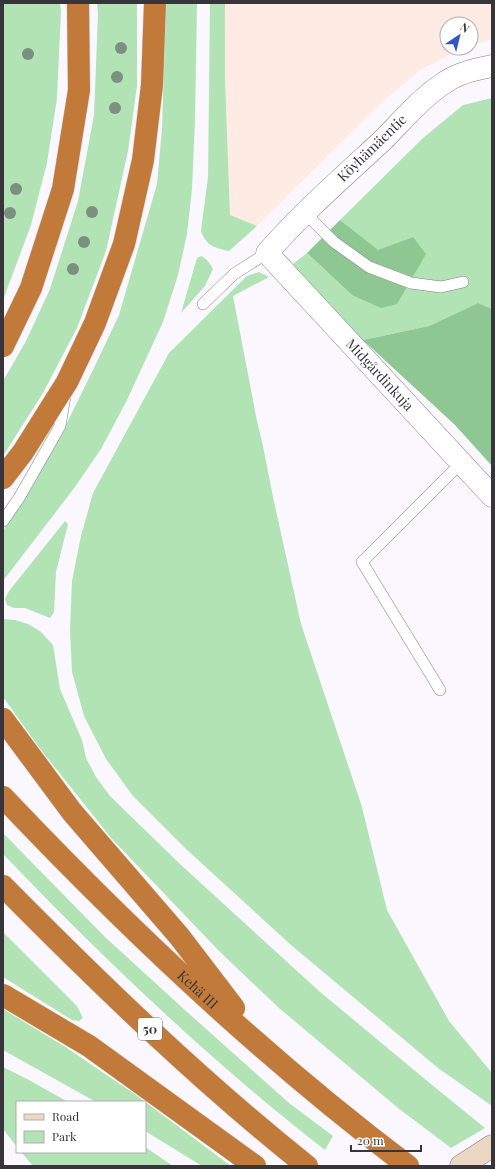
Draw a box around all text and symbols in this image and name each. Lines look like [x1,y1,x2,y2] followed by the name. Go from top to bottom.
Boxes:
[439,16,479,56] north arrow
[457,19,473,36] text: N
[333,110,410,186] street label: Köyhämäentie
[342,334,418,415] street label: Midgårdinkuja
[174,966,223,1013] street label: Kehä III
[138,1018,162,1040] road number: 50
[16,1101,146,1153] legend
[52,1108,79,1124] text: Road
[351,1127,421,1153] scale bar
[52,1128,77,1144] text: Park
[357,1132,384,1148] text: 20 m

